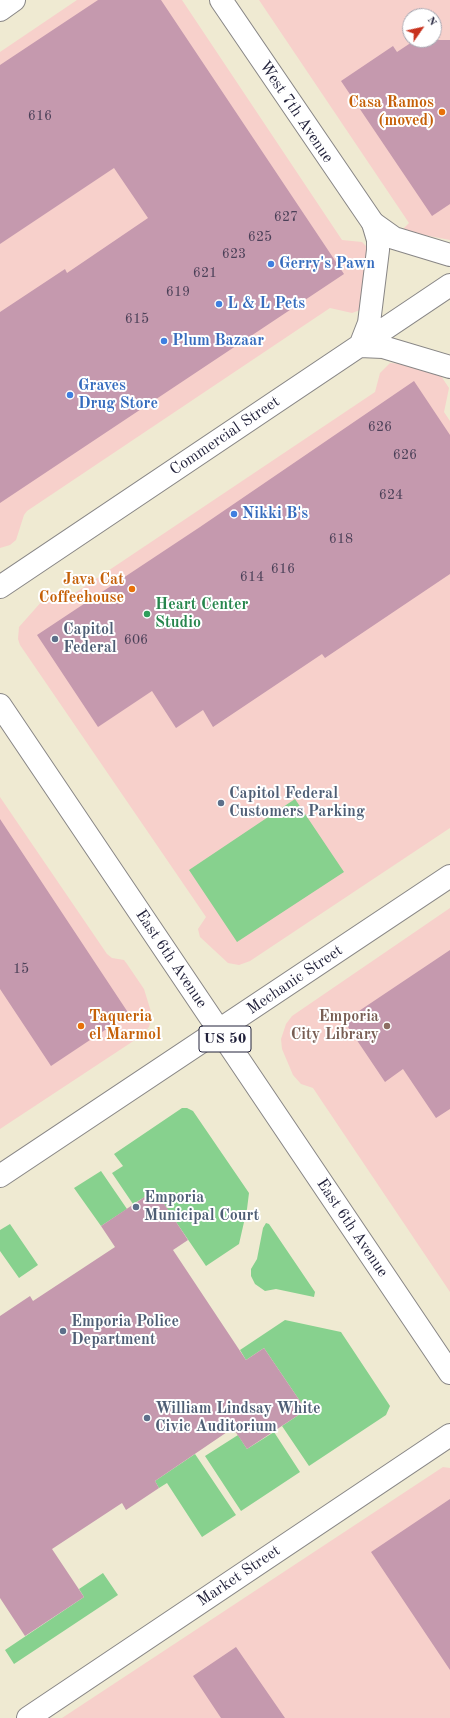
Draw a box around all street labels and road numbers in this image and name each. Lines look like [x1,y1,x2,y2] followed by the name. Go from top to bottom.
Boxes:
[255,57,337,167] street label: West 7th Avenue
[166,392,284,480] street label: Commercial Street
[131,906,211,1012] street label: East 6th Avenue
[244,941,346,1019] street label: Mechanic Street
[199,1026,251,1052] road number: US 50
[312,1175,392,1281] street label: East 6th Avenue
[194,1541,284,1611] street label: Market Street

